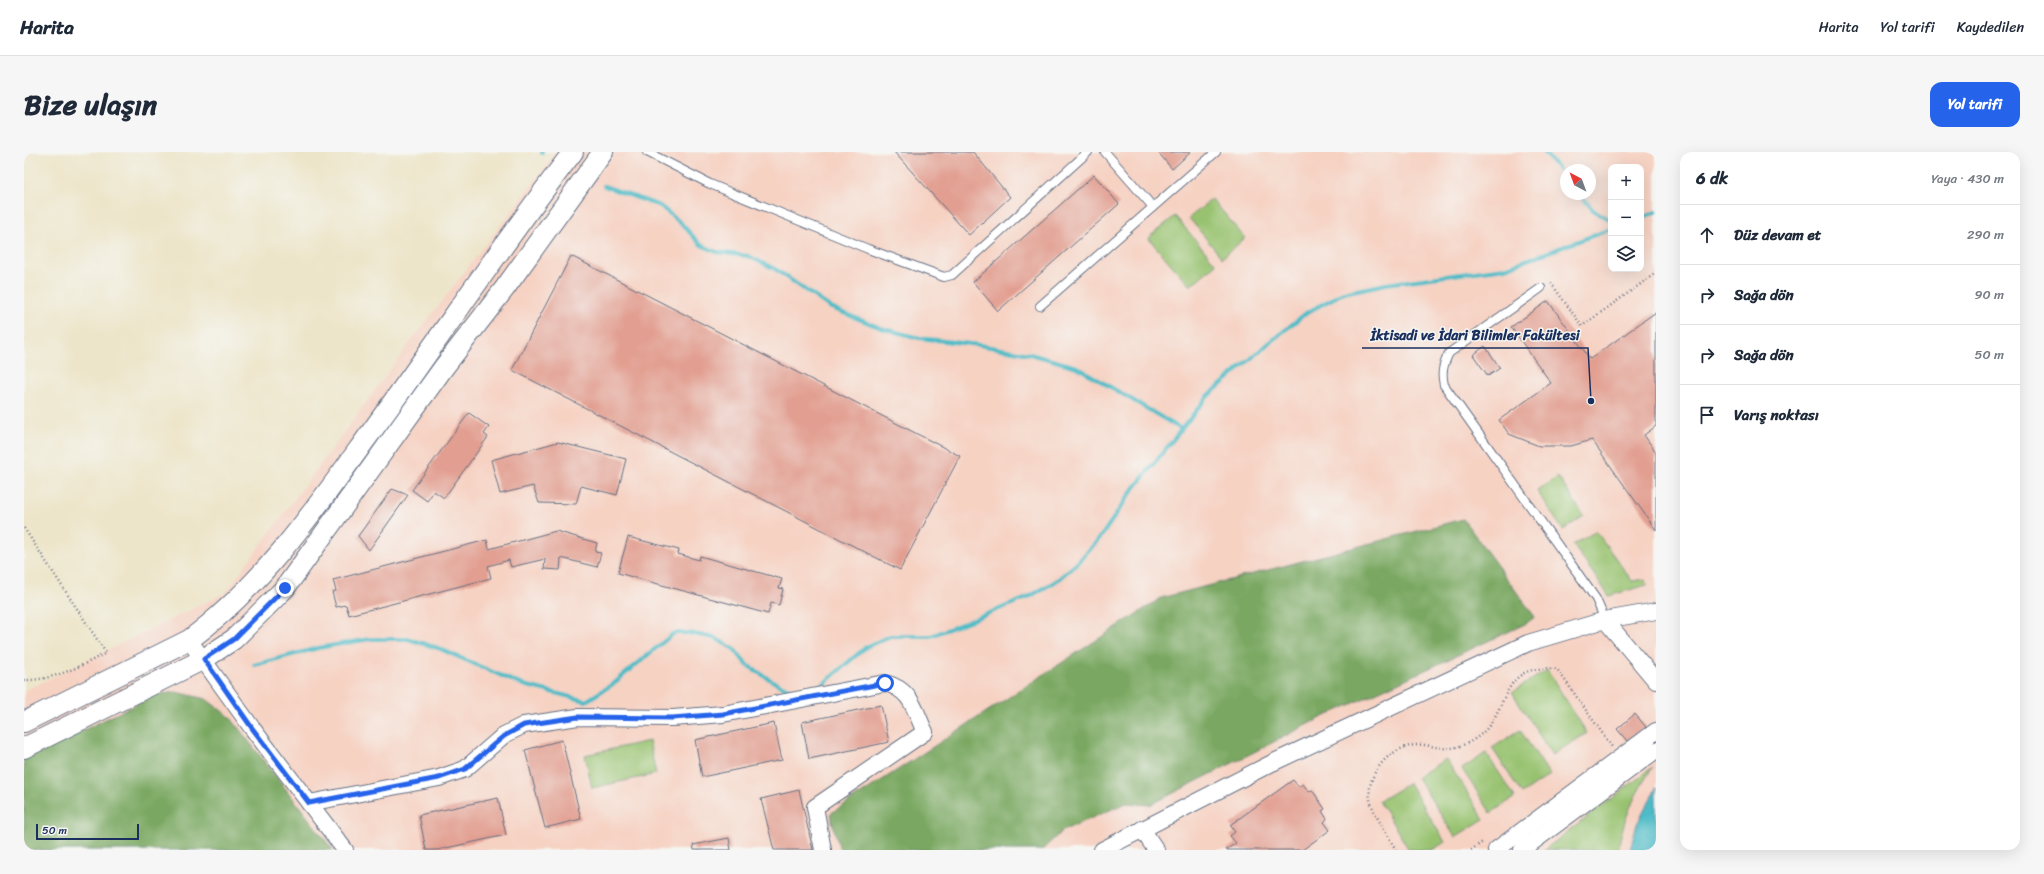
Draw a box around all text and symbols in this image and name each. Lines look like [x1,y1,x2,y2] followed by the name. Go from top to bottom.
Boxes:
[20,11,74,44] text: Harita
[1819,15,1859,40] text: Harita
[1881,15,1935,40] text: Yol tarifi
[1957,15,2024,40] text: Kaydedilen
[24,80,157,129] text: Bize ulaşın
[1930,82,2020,127] button: Yol tarifi
[1696,163,1728,193] text: 6 dk
[1560,164,1596,200] north arrow
[1608,164,1644,272] map controls
[1608,164,1644,200] button: +
[1931,167,2004,190] text: Yaya · 430 m
[1608,200,1644,236] button: −
[1734,222,1821,248] text: Düz devam et
[1967,223,2004,246] text: 290 m
[1696,224,1718,246] icon: ahead
[1608,236,1644,272] button: layers
[1734,282,1794,308] text: Sağa dön
[1974,283,2004,306] text: 90 m
[1696,284,1718,306] icon: right
[1362,322,1588,348] callout: İktisadi ve İdari Bilimler Fakültesi
[1369,323,1581,348] text: İktisadi ve İdari Bilimler Fakültesi
[1734,342,1794,368] text: Sağa dön
[1974,343,2004,366] text: 50 m
[1696,344,1718,366] icon: right
[1734,402,1819,428] text: Varış noktası
[1696,404,1718,426] icon: arrive
[276,579,294,597] route end
[876,674,894,692] route start
[42,821,67,840] text: 50 m
[36,822,139,841] scale bar

